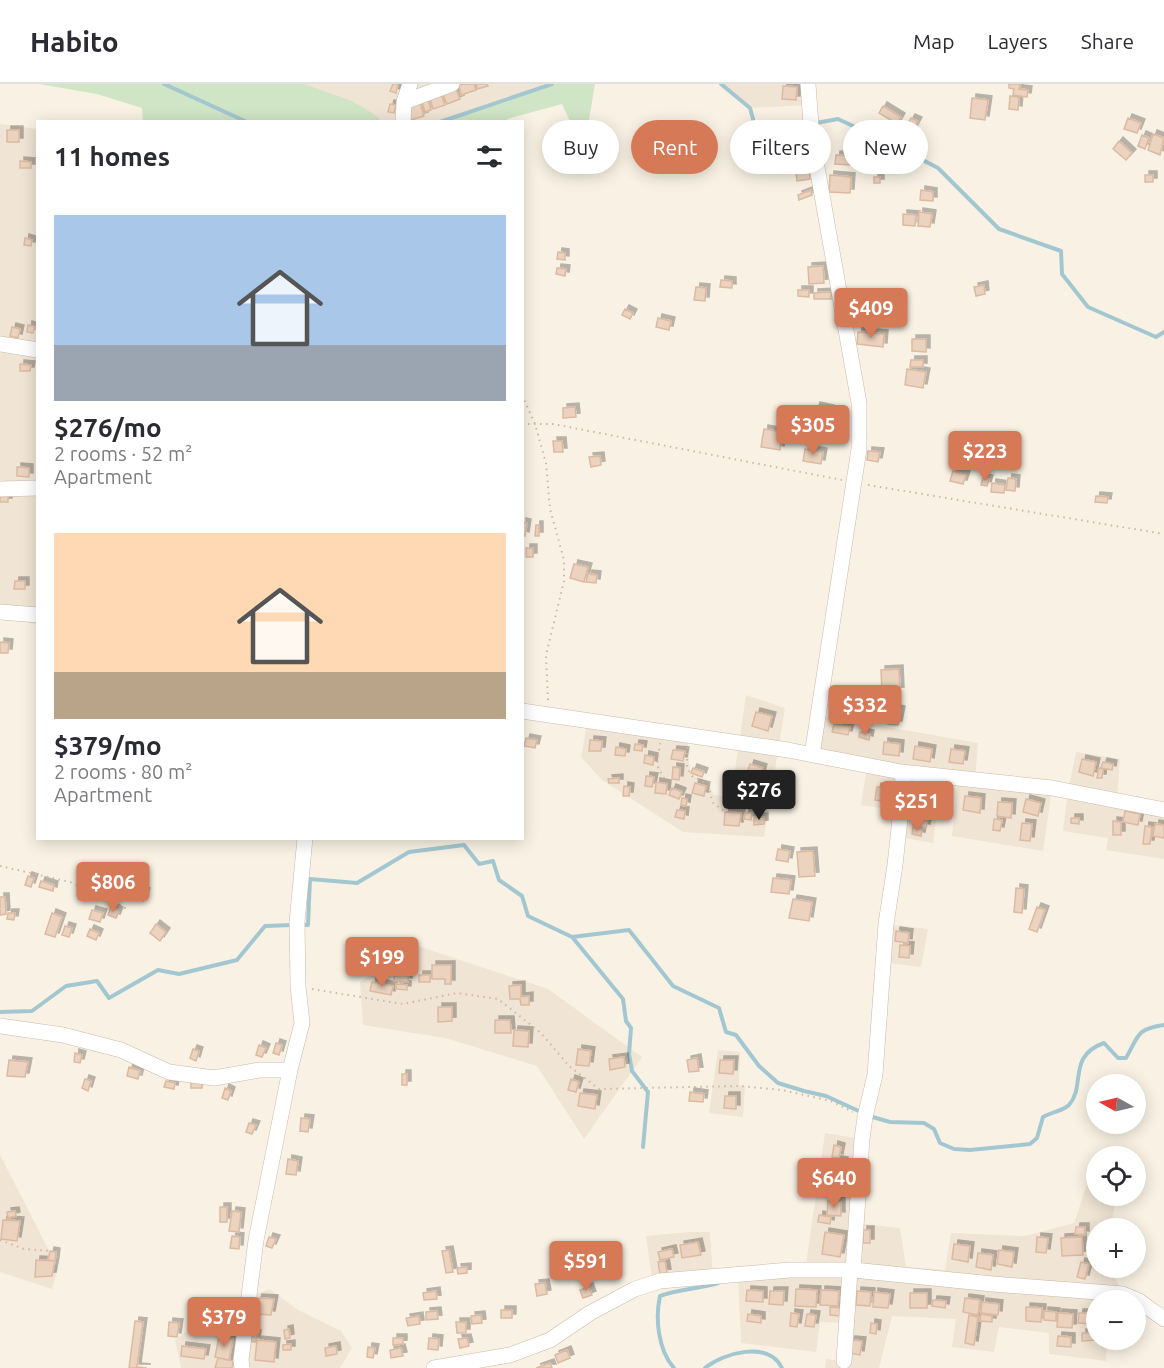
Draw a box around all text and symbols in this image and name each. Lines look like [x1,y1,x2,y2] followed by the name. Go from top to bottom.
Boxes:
[30,26,119,57] text: Habito
[913,29,954,53] text: Map
[987,29,1048,53] text: Layers
[1081,29,1134,53] text: Share
[542,120,619,174] chip: Buy
[631,120,718,174] chip: Rent
[730,120,831,174] chip: Filters
[843,120,928,174] chip: New
[473,140,506,173] icon: filters
[54,142,170,171] text: 11 homes
[226,254,334,362] icon: home
[835,288,907,339] pin: $409
[848,296,894,319] text: $409
[777,405,849,456] pin: $305
[54,413,162,442] text: $276/mo
[790,413,836,436] text: $305
[949,431,1021,482] pin: $223
[962,439,1008,462] text: $223
[54,442,192,465] text: 2 rooms · 52 m²
[54,465,152,488] text: Apartment
[226,572,334,680] icon: home
[829,685,901,736] pin: $332
[842,693,888,716] text: $332
[54,731,162,760] text: $379/mo
[54,760,192,783] text: 2 rooms · 80 m²
[723,770,795,821] pin: $276
[736,778,782,801] text: $276
[881,781,953,832] pin: $251
[54,783,152,806] text: Apartment
[894,789,940,812] text: $251
[77,862,149,913] pin: $806
[90,870,136,893] text: $806
[346,937,418,988] pin: $199
[359,945,405,968] text: $199
[1086,1074,1146,1134] north arrow
[1086,1074,1146,1350] map controls
[1086,1146,1146,1206] button: locate
[798,1158,870,1209] pin: $640
[811,1166,857,1189] text: $640
[1086,1218,1146,1278] button: +
[550,1241,622,1292] pin: $591
[563,1249,609,1272] text: $591
[1086,1290,1146,1350] button: −
[188,1297,260,1348] pin: $379
[201,1305,247,1328] text: $379

